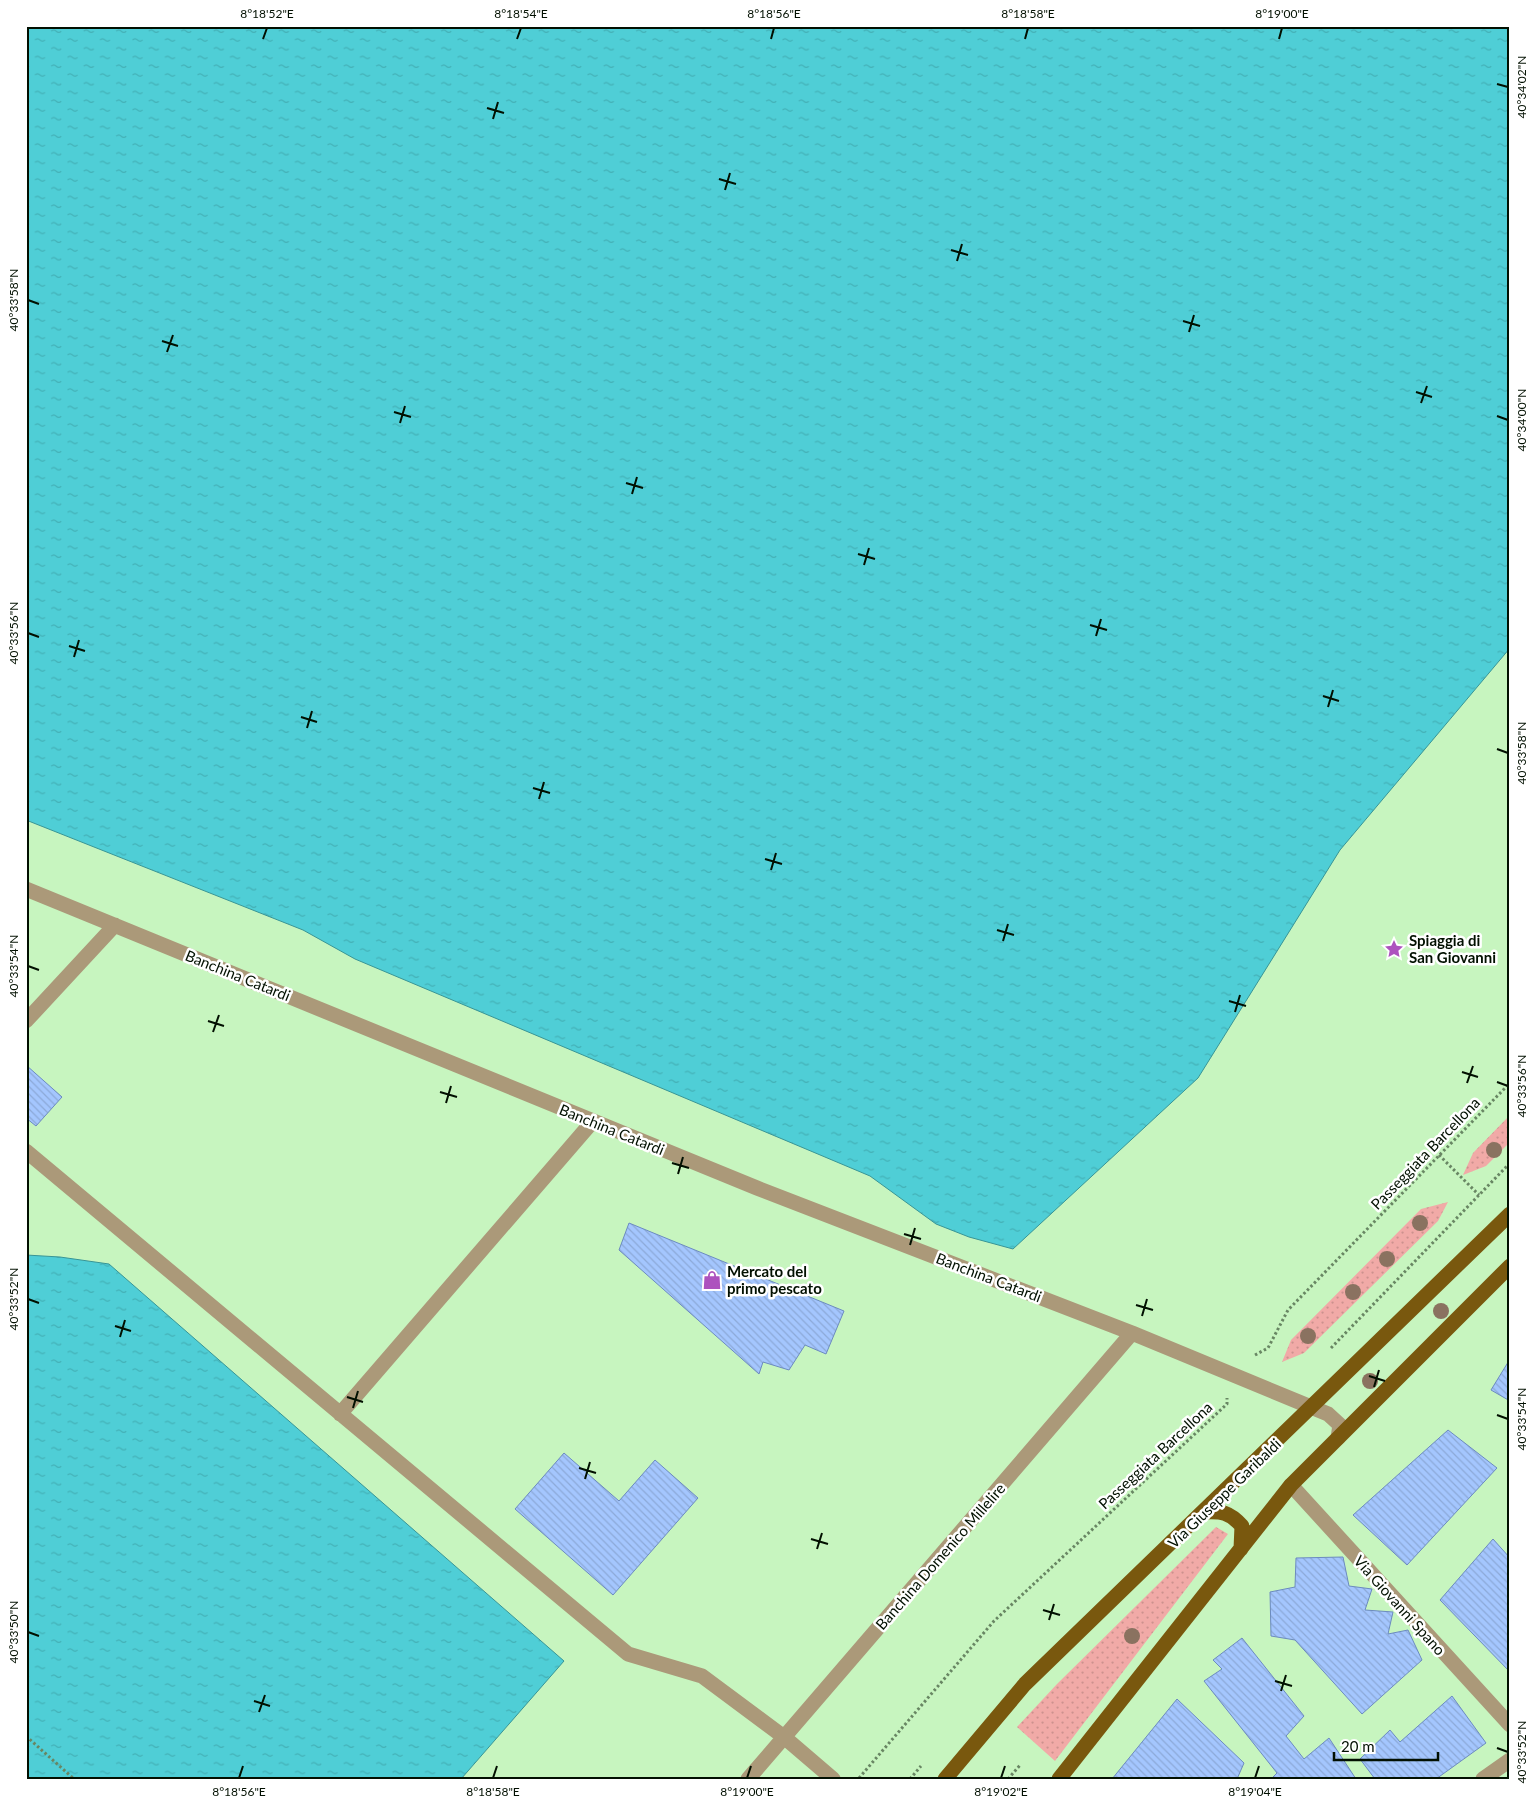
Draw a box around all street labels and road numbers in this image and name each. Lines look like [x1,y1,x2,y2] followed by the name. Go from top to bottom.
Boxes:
[183,946,293,1004] street label: Banchina Catardi
[1367,1093,1483,1213] street label: Passeggiata Barcellona
[557,1100,667,1158] street label: Banchina Catardi
[934,1249,1044,1305] street label: Banchina Catardi
[1094,1398,1216,1512] street label: Passeggiata Barcellona
[1164,1435,1284,1551] street label: Via Giuseppe Garibaldi
[871,1479,1009,1633] street label: Banchina Domenico Millelire
[1351,1552,1449,1658] street label: Via Giovanni Spano

